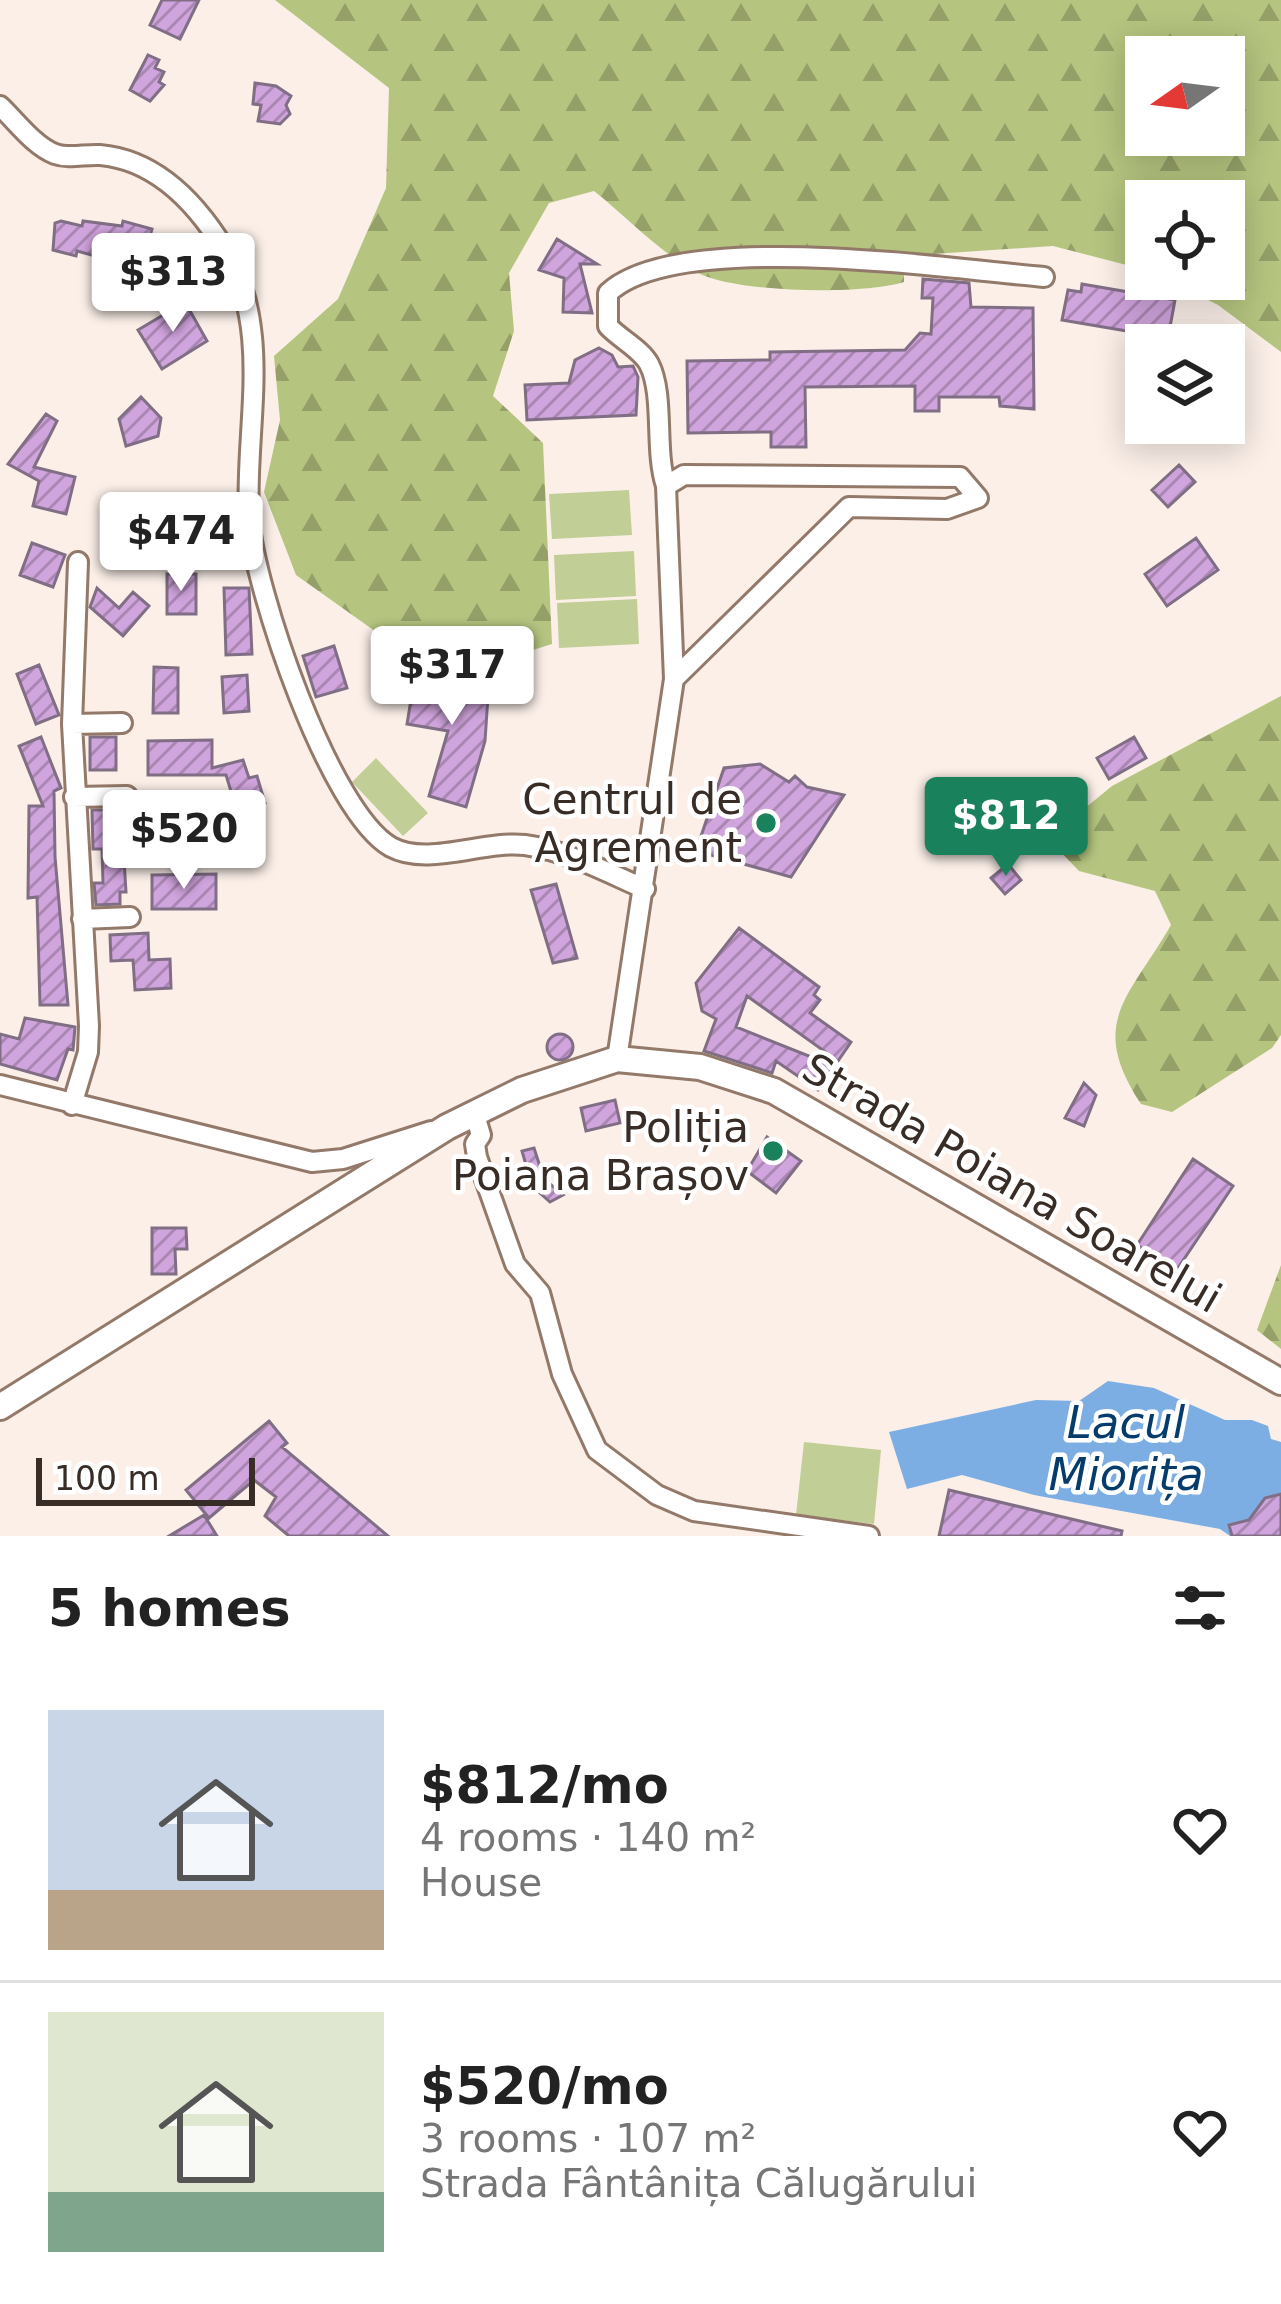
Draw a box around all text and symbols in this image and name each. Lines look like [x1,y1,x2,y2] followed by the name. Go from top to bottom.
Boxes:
[1125,36,1245,156] north arrow
[1125,36,1245,444] map controls
[1125,180,1245,300] button: locate
[102,233,244,335] pin: $313
[119,249,227,294] text: $313
[1125,324,1245,444] button: layers
[110,492,252,594] pin: $474
[127,508,235,553] text: $474
[381,626,523,728] pin: $317
[398,642,506,687] text: $317
[522,775,742,872] place label: Centrul de Agrement
[935,777,1077,879] pin: $812
[113,790,255,892] pin: $520
[952,793,1060,838] text: $812
[130,806,238,851] text: $520
[753,810,779,836] marker: Centrul de Agrement
[794,1043,1230,1323] street label: Strada Poiana Soarelui
[452,1103,749,1200] place label: Poliția Poiana Brașov
[760,1138,786,1164] marker: Poliția Poiana Brașov
[1048,1396,1204,1501] water label: Lacul Miorița
[36,1452,255,1505] scale bar
[54,1459,160,1498] text: 100 m
[1167,1575,1233,1641] icon: filters
[48,1579,291,1638] text: 5 homes
[420,1756,669,1815] text: $812/mo
[144,1758,288,1902] icon: home
[1167,1797,1233,1863] icon: heart
[420,1815,756,1860] text: 4 rooms · 140 m²
[420,1860,542,1905] text: House
[420,2057,669,2116] text: $520/mo
[144,2060,288,2204] icon: home
[1167,2099,1233,2165] icon: heart
[420,2116,756,2161] text: 3 rooms · 107 m²
[420,2161,977,2206] text: Strada Fântânița Călugărului

